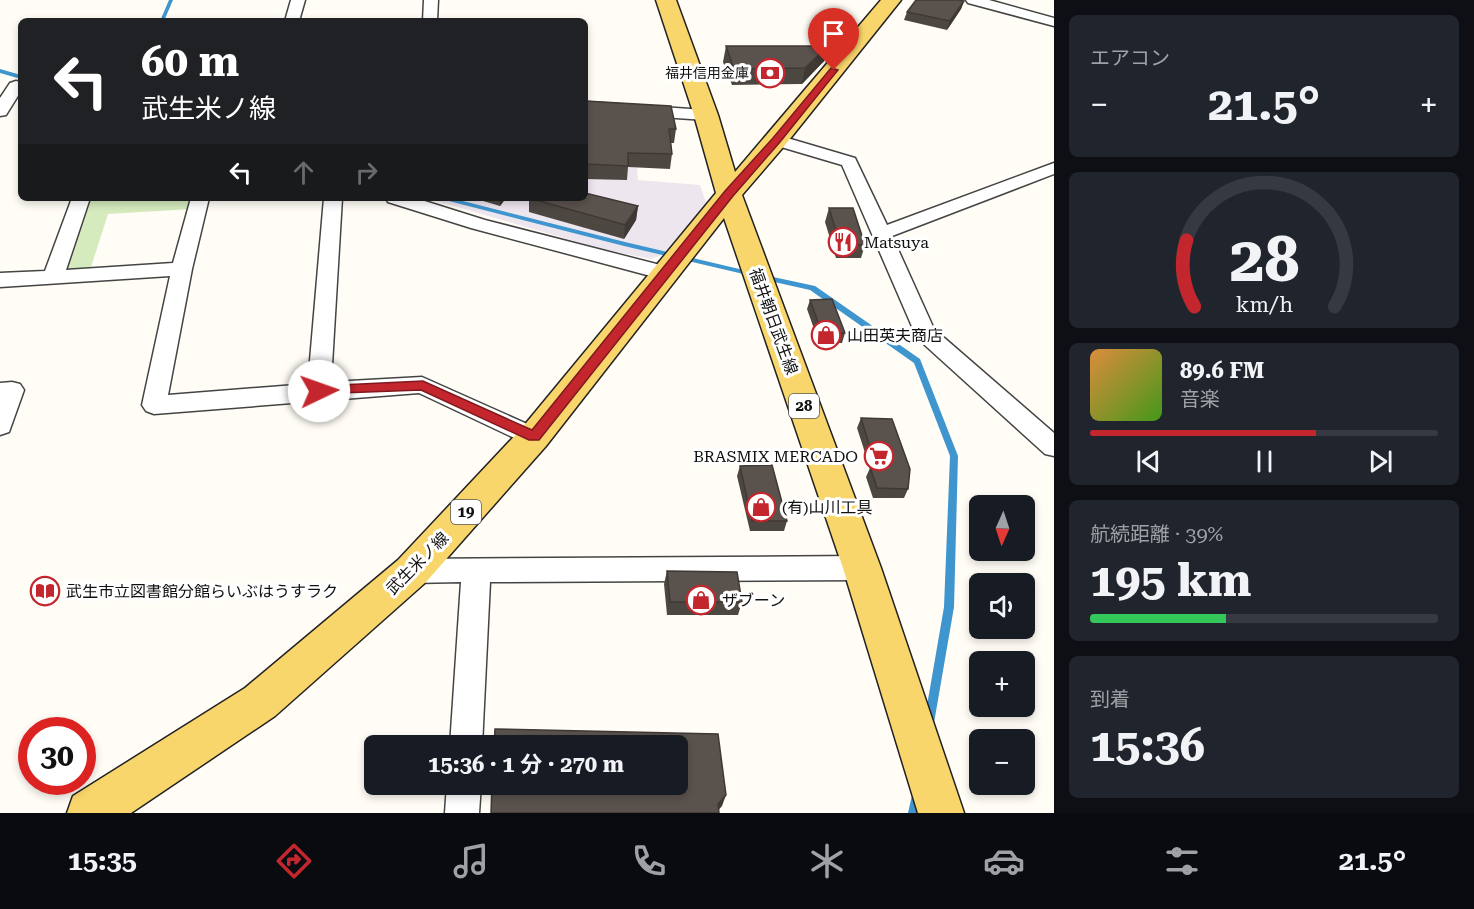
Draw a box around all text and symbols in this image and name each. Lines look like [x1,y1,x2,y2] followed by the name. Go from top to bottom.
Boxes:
[808,8,859,70] pin
[817,17,850,50] icon: arrive
[141,37,239,86] text: 60 m
[42,42,120,120] icon: left
[1090,46,1170,70] text: エアコン
[754,57,786,89] bank icon: 福井信用金庫
[665,65,749,81] place label: 福井信用金庫
[1208,78,1320,131] text: 21.5°
[1090,85,1108,124] text: −
[1420,85,1438,124] text: +
[141,93,276,125] text: 武生米ノ線
[224,156,257,189] icon: left
[287,156,320,189] icon: ahead
[350,156,383,189] icon: right
[1229,223,1299,296] text: 28
[827,226,859,258] restaurant icon: Matsuya
[864,233,929,252] place label: Matsuya
[745,265,802,377] street label: 福井朝日武生線
[1235,292,1293,317] text: km/h
[810,319,842,351] shop icon: 山田英夫商店
[847,326,943,345] place label: 山田英夫商店
[1180,358,1264,383] text: 89.6 FM
[287,359,351,423] position arrow
[1180,387,1220,411] text: 音楽
[789,394,819,418] road number: 28
[863,440,895,472] supermarket icon: BRASMIX MERCADO
[1132,445,1165,478] icon: previous
[1248,445,1281,478] icon: pause
[1364,445,1397,478] icon: next
[693,447,858,466] place label: BRASMIX MERCADO
[745,491,777,523] shop icon: (有)山川工具
[969,495,1035,561] north arrow
[969,495,1035,795] map controls
[782,498,872,517] place label: (有)山川工具
[451,500,481,524] road number: 19
[1090,522,1223,546] text: 航続距離 · 39%
[382,528,452,598] street label: 武生米ノ線
[1090,554,1251,607] text: 195 km
[969,573,1035,639] button: sound
[29,575,61,607] library icon: 武生市立図書館分館らいぶはうすラク
[66,582,338,601] place label: 武生市立図書館分館らいぶはうすラク
[685,584,717,616] shop icon: ザブーン
[722,591,785,610] place label: ザブーン
[969,651,1035,717] button: +
[1090,687,1130,711] text: 到着
[18,717,96,795] speed limit sign: 30
[1090,719,1205,772] text: 15:36
[969,729,1035,795] button: −
[428,752,624,777] text: 15:36 · 1 分 · 270 m
[273,840,315,882] icon: directions
[450,840,492,882] icon: music
[628,840,670,882] icon: phone
[806,840,848,882] icon: climate
[983,840,1025,882] icon: car
[1161,840,1203,882] icon: filters
[68,845,137,877] text: 15:35
[1339,845,1406,877] text: 21.5°

